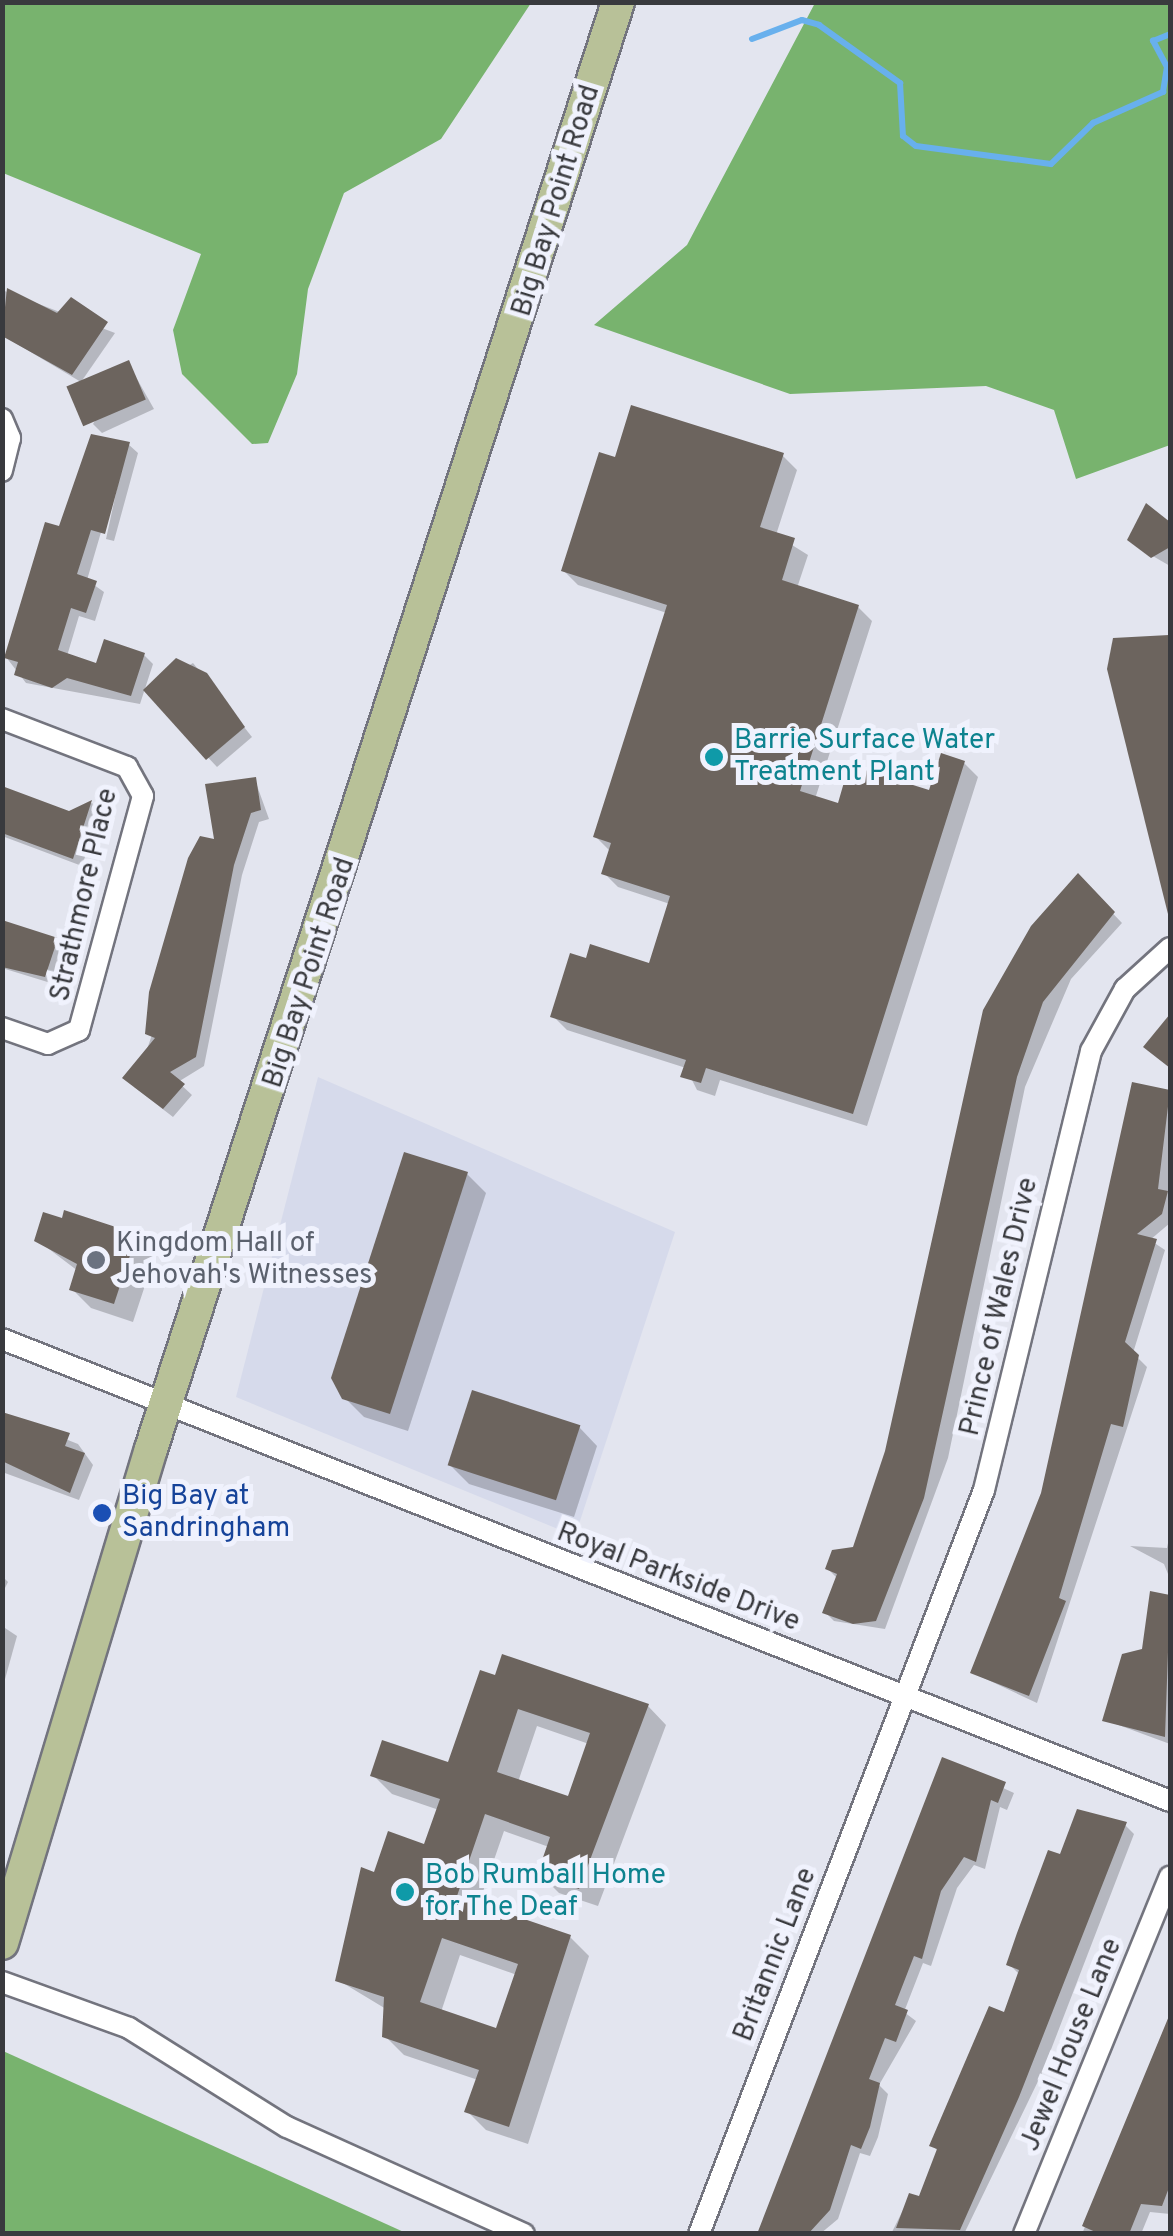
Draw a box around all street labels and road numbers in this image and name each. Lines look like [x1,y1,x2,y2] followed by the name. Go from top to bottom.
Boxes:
[506,81,608,321] street label: Big Bay Point Road
[44,785,126,1005] street label: Strathmore Place
[257,854,363,1092] street label: Big Bay Point Road
[954,1174,1046,1440] street label: Prince of Wales Drive
[552,1516,804,1640] street label: Royal Parkside Drive
[727,1863,825,2047] street label: Britannic Lane
[1014,1934,1130,2156] street label: Jewel House Lane

